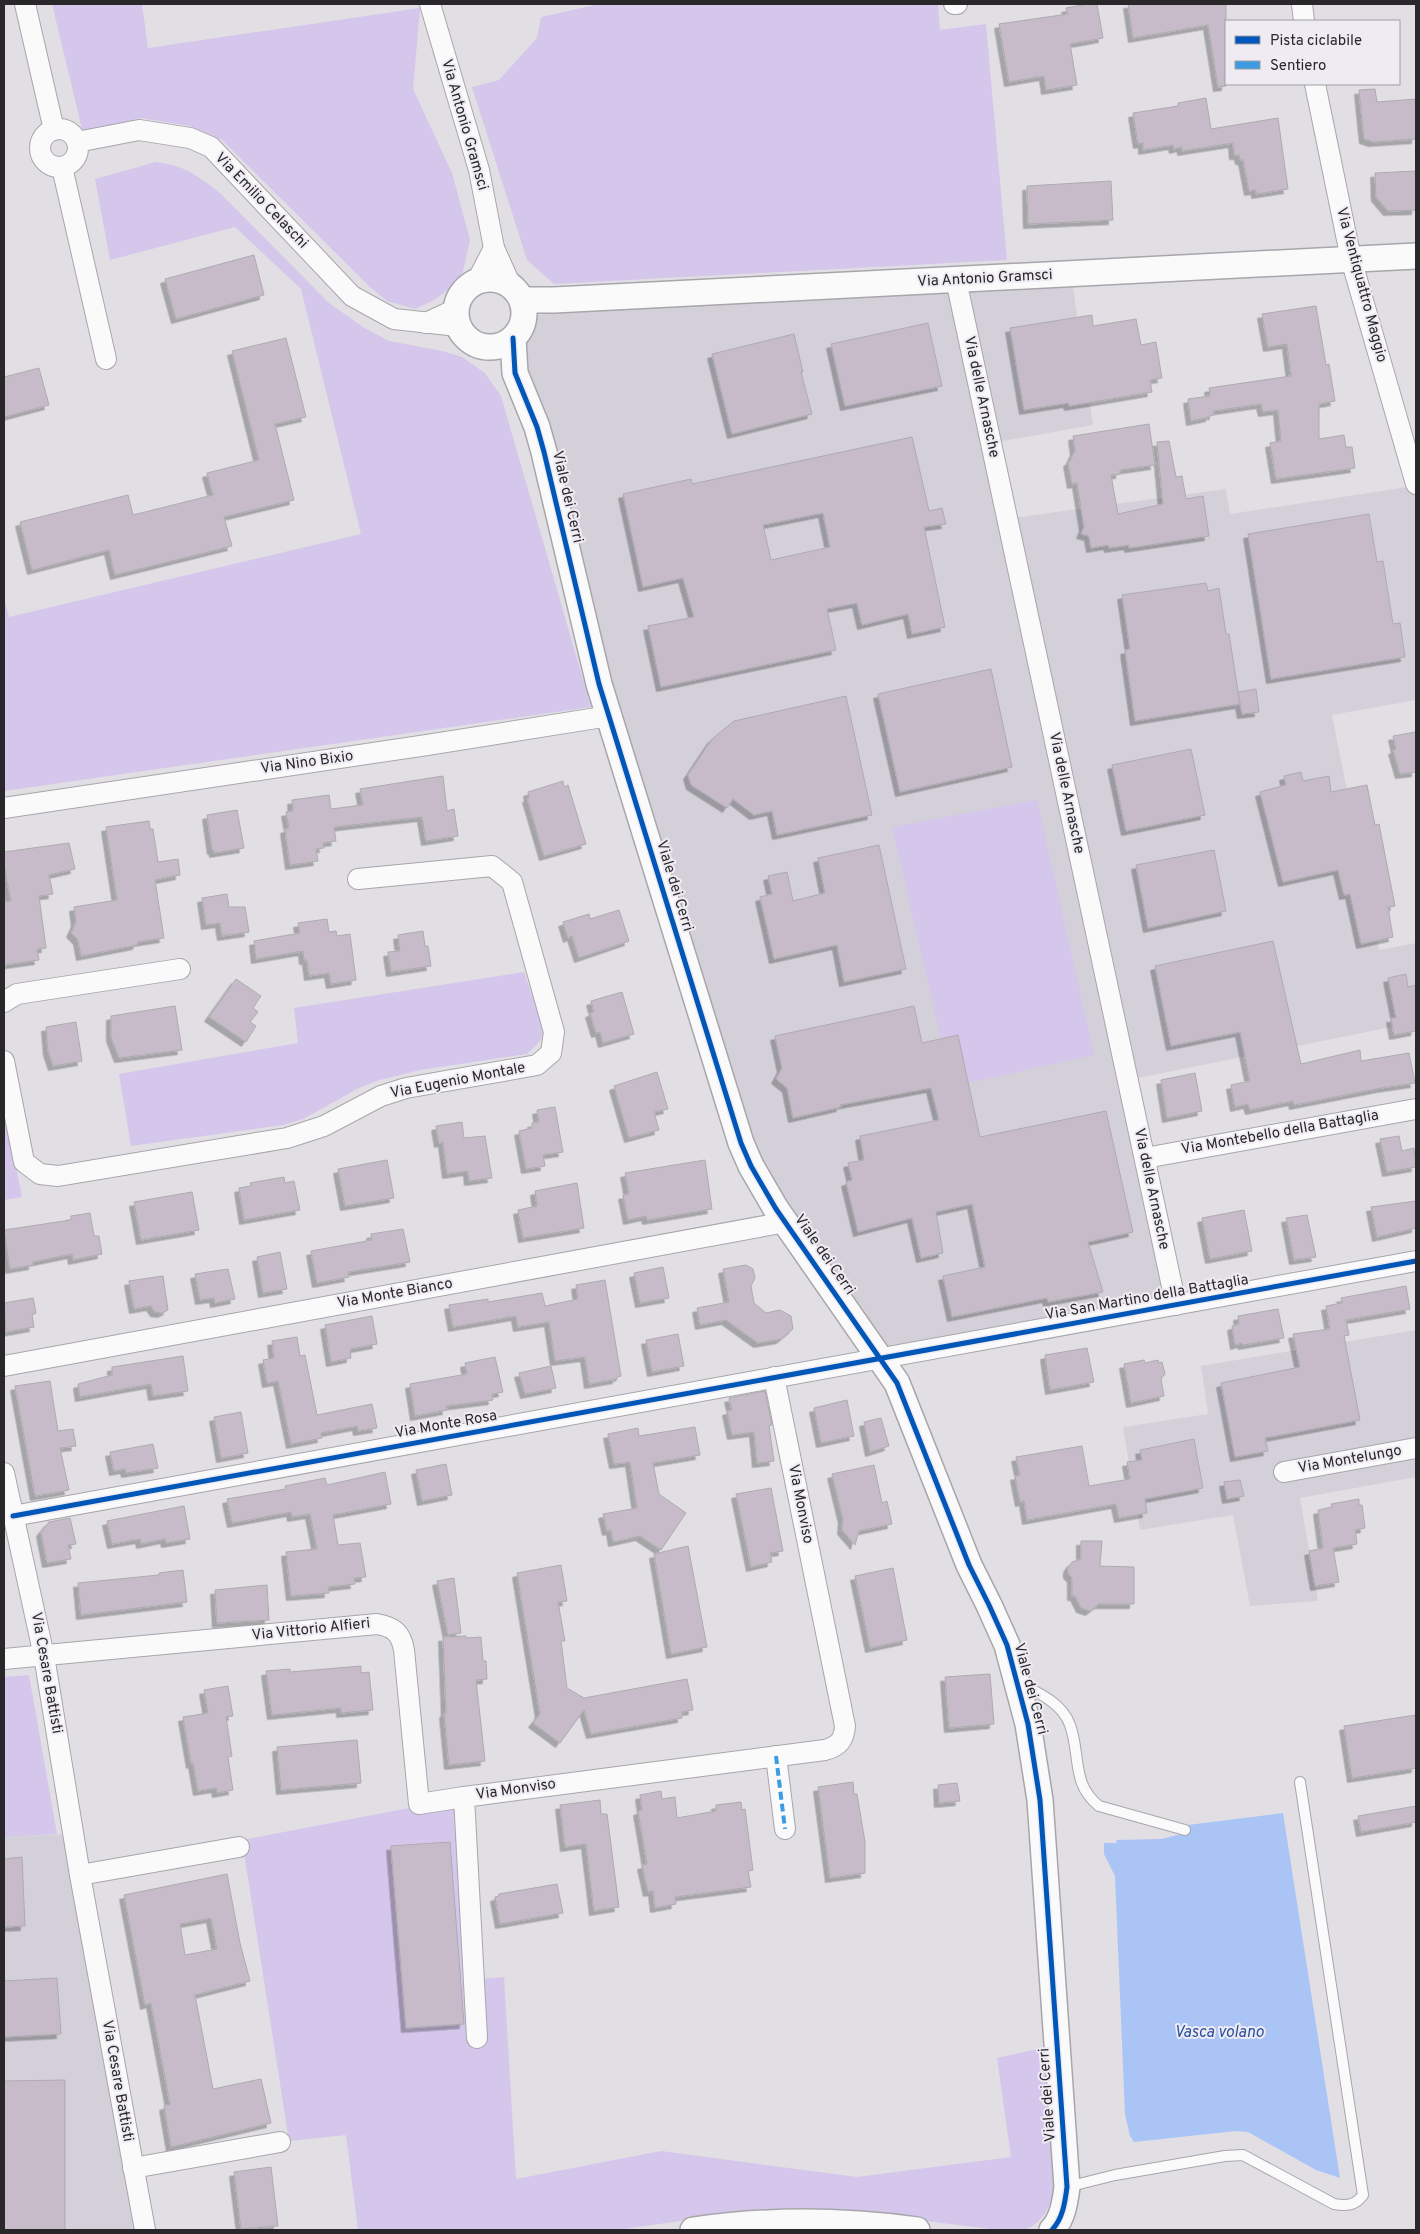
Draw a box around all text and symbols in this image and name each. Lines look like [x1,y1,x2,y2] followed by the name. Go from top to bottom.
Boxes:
[1225,20,1400,85] legend
[1270,32,1362,51] text: Pista ciclabile
[436,57,492,193] street label: Via Antonio Gramsci
[1270,57,1326,76] text: Sentiero
[210,149,312,253] street label: Via Emilio Celaschi
[1331,205,1391,365] street label: Via Ventiquattro Maggio
[917,266,1053,292] street label: Via Antonio Gramsci
[959,334,1003,460] street label: Via delle Arnasche
[547,449,587,545] street label: Viale dei Cerri
[1044,730,1088,856] street label: Via delle Arnasche
[259,747,355,779] street label: Via Nino Bixio
[651,838,697,934] street label: Viale dei Cerri
[389,1059,527,1103] street label: Via Eugenio Montale
[1180,1106,1380,1160] street label: Via Montebello della Battaglia
[1129,1126,1173,1252] street label: Via delle Arnasche
[789,1211,859,1299] street label: Viale dei Cerri
[1044,1271,1250,1325] street label: Via San Martino della Battaglia
[336,1274,454,1314] street label: Via Monte Bianco
[393,1407,499,1443] street label: Via Monte Rosa
[1297,1442,1403,1478] street label: Via Montelungo
[783,1463,817,1545] street label: Via Monviso
[26,1611,66,1735] street label: Via Cesare Battisti
[251,1614,371,1646] street label: Via Vittorio Alfieri
[1009,1641,1051,1737] street label: Viale dei Cerri
[475,1775,557,1805] street label: Via Monviso
[97,2019,137,2143] street label: Via Cesare Battisti
[1174,2023,1264,2043] water label: Vasca volano
[1035,2047,1061,2143] street label: Viale dei Cerri

